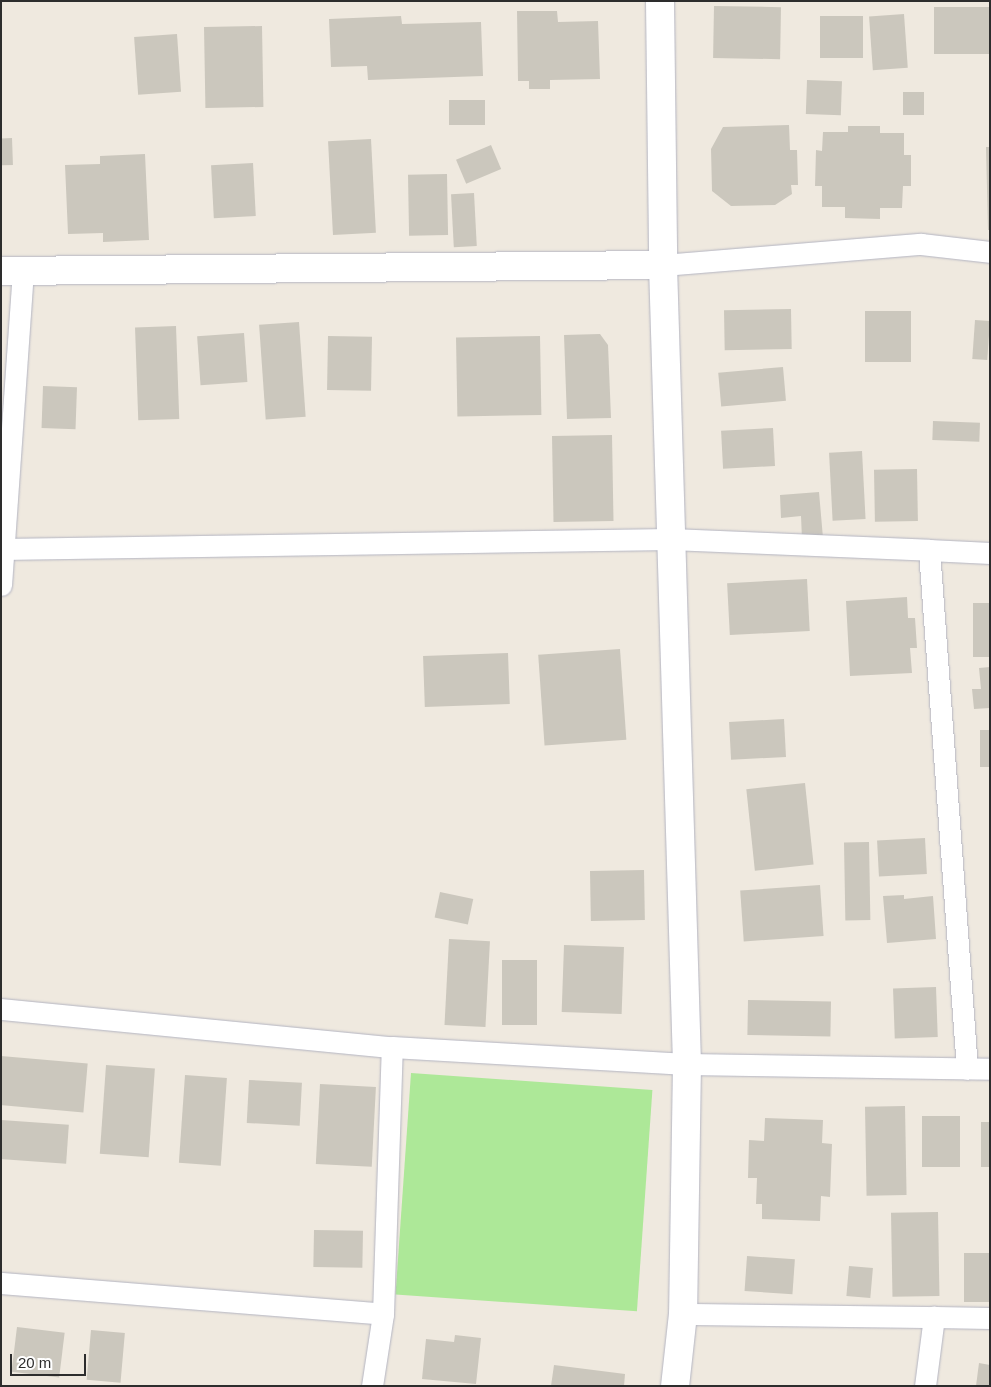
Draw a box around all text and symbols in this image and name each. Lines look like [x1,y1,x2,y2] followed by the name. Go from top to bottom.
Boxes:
[12,1344,89,1376] scale bar
[18,1354,51,1371] text: 20 m

